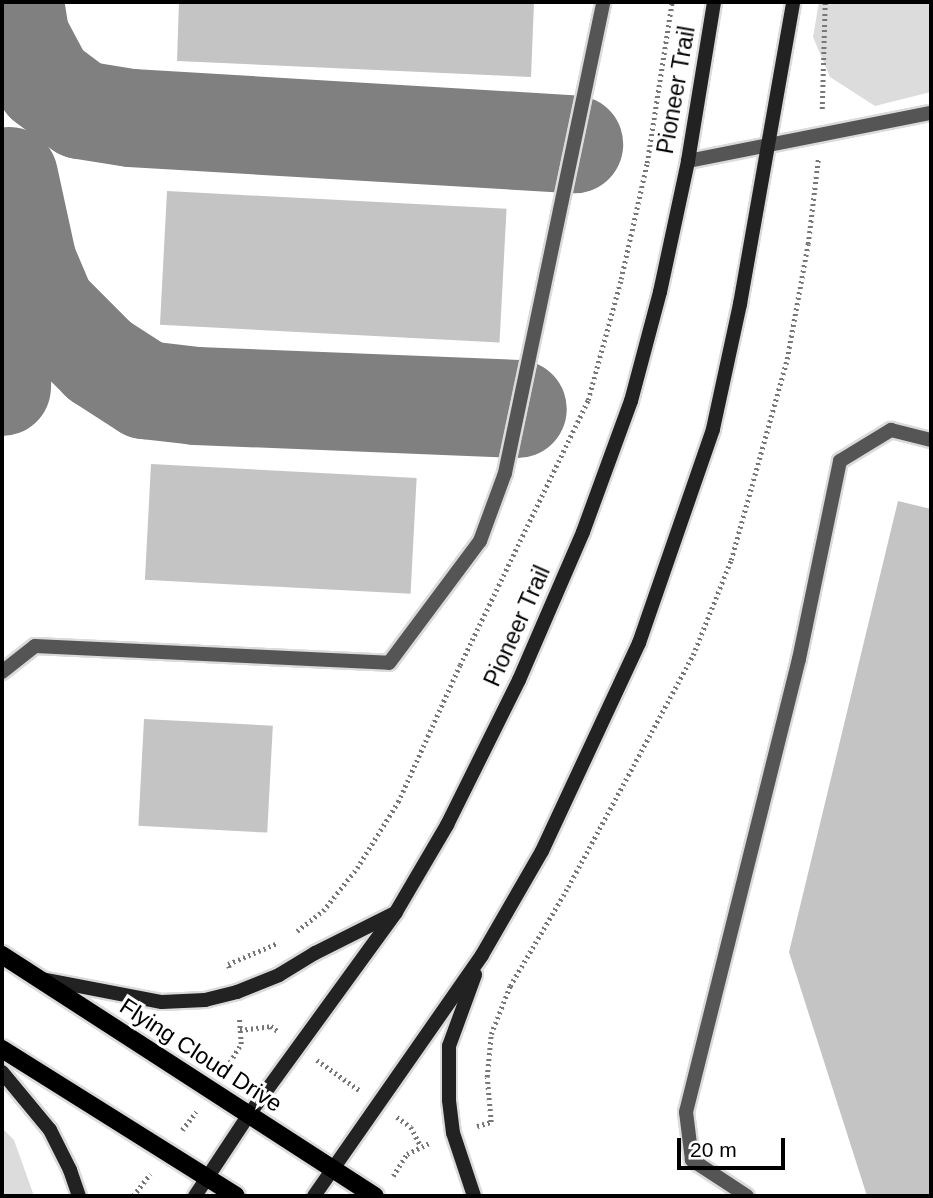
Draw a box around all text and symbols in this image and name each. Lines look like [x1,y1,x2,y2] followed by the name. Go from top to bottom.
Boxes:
[651,24,701,156] street label: Pioneer Trail
[478,561,556,691] street label: Pioneer Trail
[115,992,287,1118] street label: Flying Cloud Drive
[681,1124,790,1168] scale bar
[690,1138,737,1161] text: 20 m

